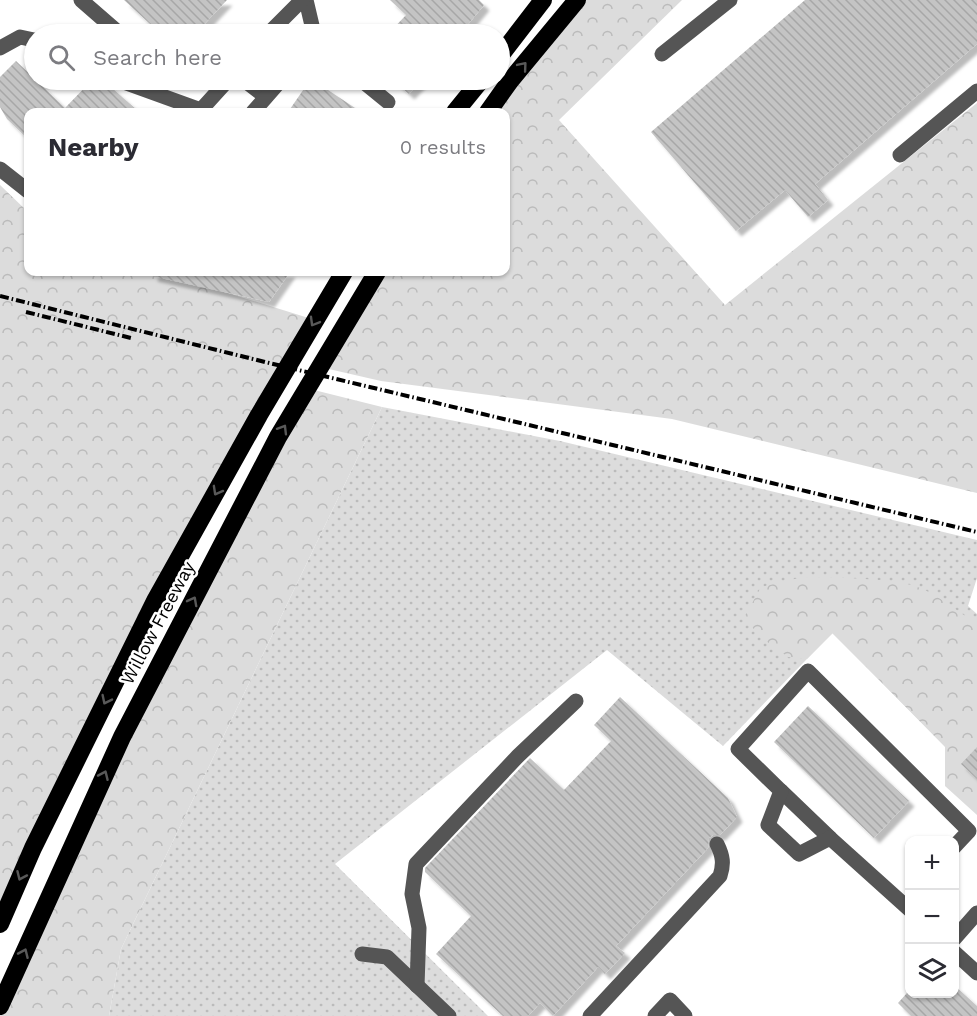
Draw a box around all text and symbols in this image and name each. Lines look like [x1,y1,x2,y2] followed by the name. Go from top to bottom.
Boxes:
[24,24,510,90] search box
[45,41,78,74] icon: search
[93,45,222,70] text: Search here
[516,62,527,73] one-way arrow
[48,132,139,162] text: Nearby
[400,135,486,159] text: 0 results
[310,316,321,326] one-way arrow
[276,425,288,435] one-way arrow
[213,485,224,495] one-way arrow
[116,557,199,688] street label: Willow Freeway
[185,597,197,608] one-way arrow
[102,694,113,705] one-way arrow
[97,771,109,782] one-way arrow
[905,836,959,998] map controls
[905,836,959,890] button: +
[16,870,28,881] one-way arrow
[905,890,959,944] button: −
[905,944,959,998] button: layers
[17,948,29,959] one-way arrow

